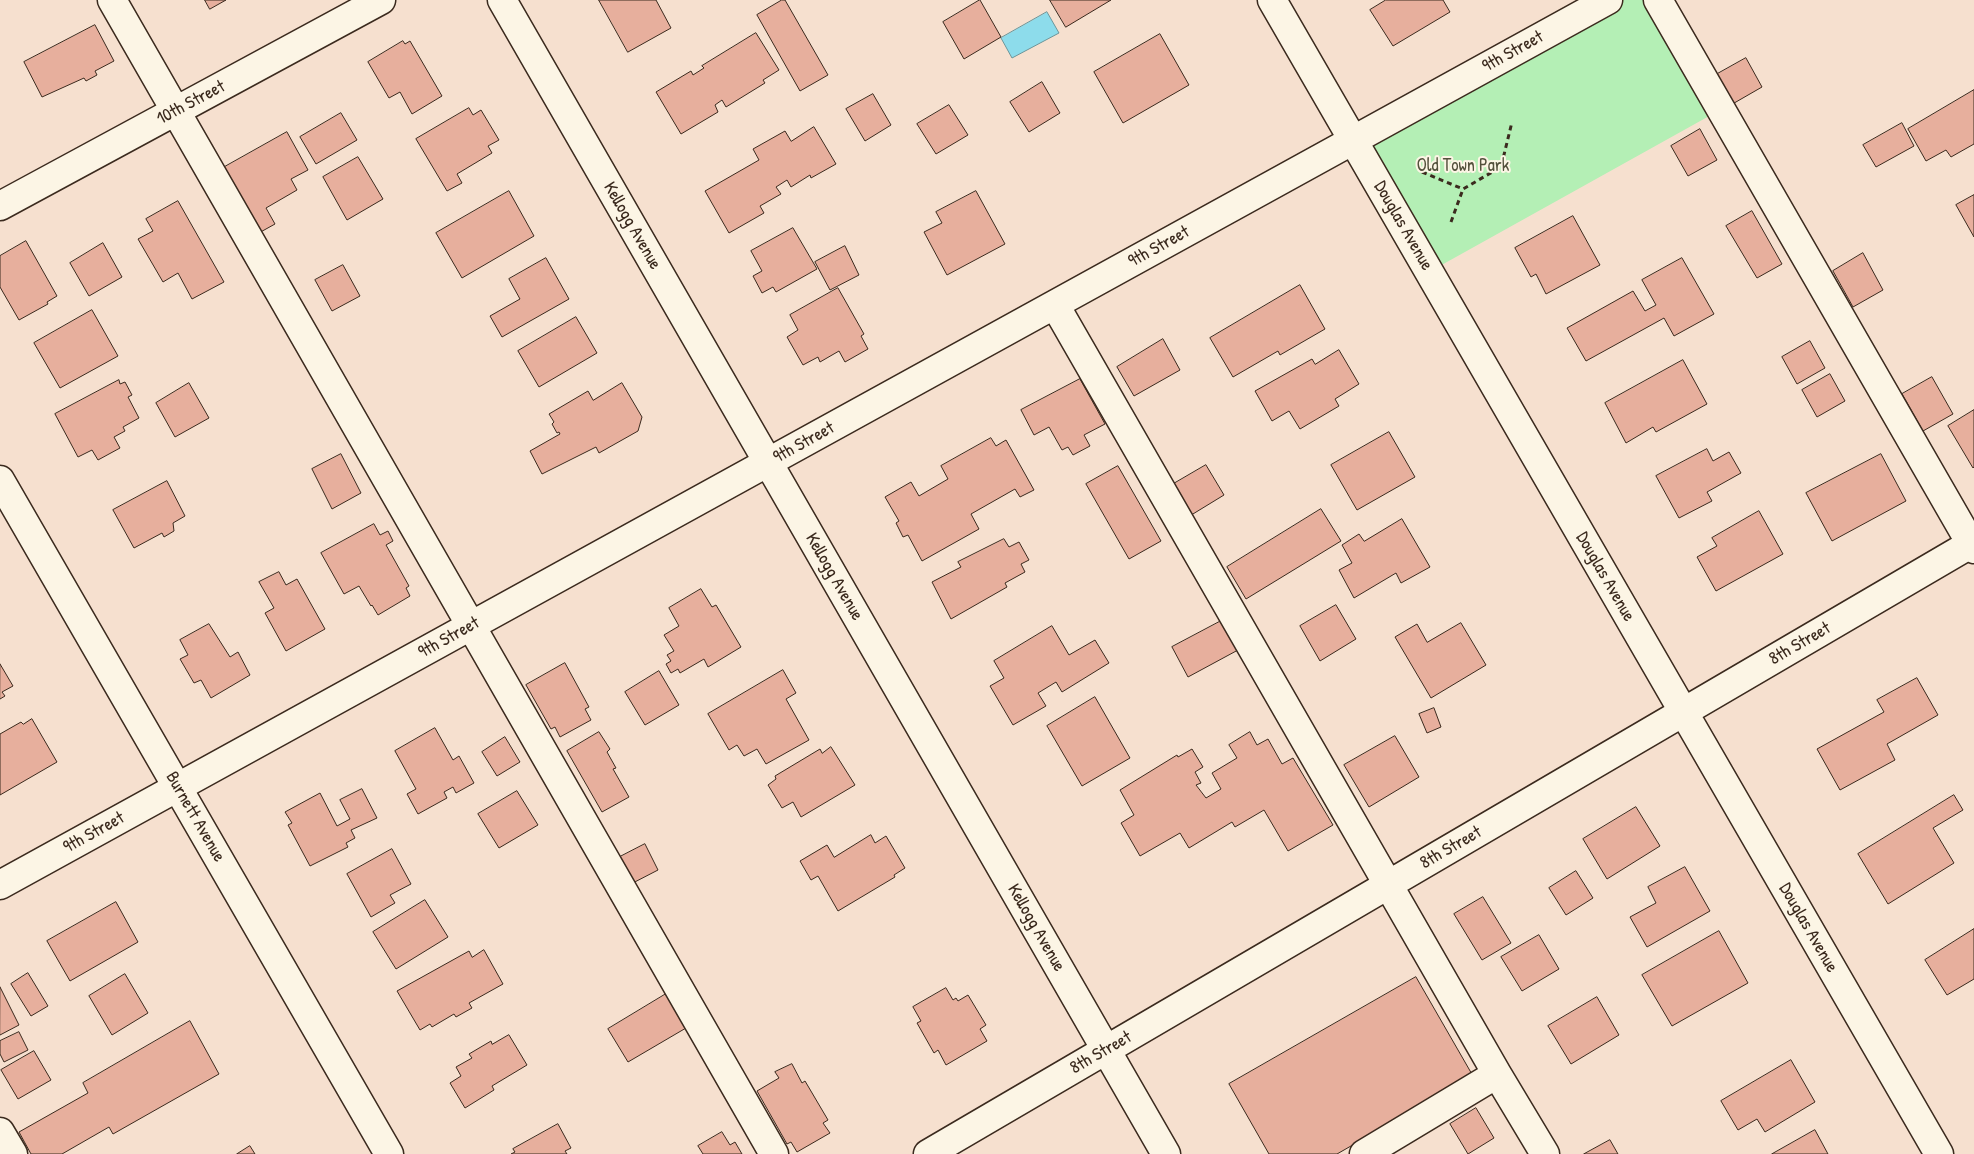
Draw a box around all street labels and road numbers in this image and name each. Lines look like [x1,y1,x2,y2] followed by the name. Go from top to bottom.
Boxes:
[1479,26,1547,78] street label: 9th Street
[153,76,229,130] street label: 10th Street
[1369,177,1437,275] street label: Douglas Avenue
[598,178,666,274] street label: Kellogg Avenue
[1125,221,1193,273] street label: 9th Street
[770,417,838,469] street label: 9th Street
[1571,528,1639,626] street label: Douglas Avenue
[800,529,868,625] street label: Kellogg Avenue
[415,612,483,664] street label: 9th Street
[1765,618,1835,670] street label: 8th Street
[160,768,230,866] street label: Burnett Avenue
[60,807,128,859] street label: 9th Street
[1416,822,1486,874] street label: 8th Street
[1774,879,1842,977] street label: Douglas Avenue
[1002,880,1070,976] street label: Kellogg Avenue
[1066,1027,1136,1079] street label: 8th Street

